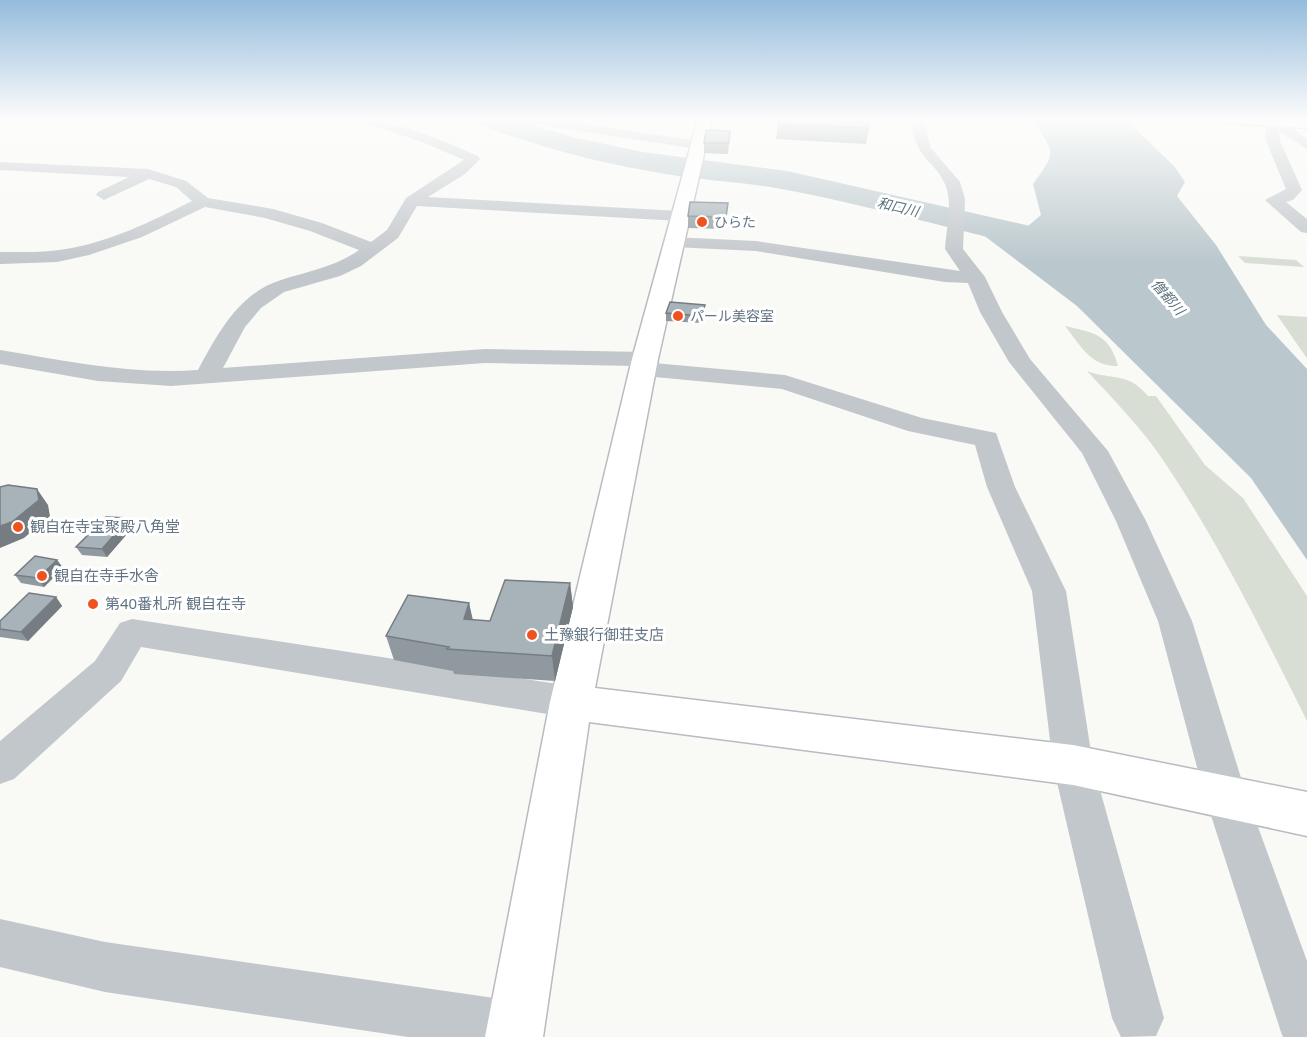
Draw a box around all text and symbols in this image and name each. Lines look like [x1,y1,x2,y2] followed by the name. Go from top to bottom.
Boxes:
[876,193,923,221] water label: 和口川
[714,212,756,231] place label: ひらた
[695,215,709,229] marker: ひらた
[1147,275,1191,320] water label: 僧都川
[690,306,774,325] place label: パール美容室
[671,309,685,323] marker: パール美容室
[30,516,180,536] place label: 観自在寺宝聚殿八角堂
[11,520,25,534] marker: 観自在寺宝聚殿八角堂
[54,565,159,585] place label: 観自在寺手水舎
[35,569,49,583] marker: 観自在寺手水舎
[105,593,246,613] place label: 第40番札所 観自在寺
[86,597,100,611] marker: 第40番札所 観自在寺
[544,624,664,644] place label: 土豫銀行御荘支店
[525,628,539,642] marker: 土豫銀行御荘支店

